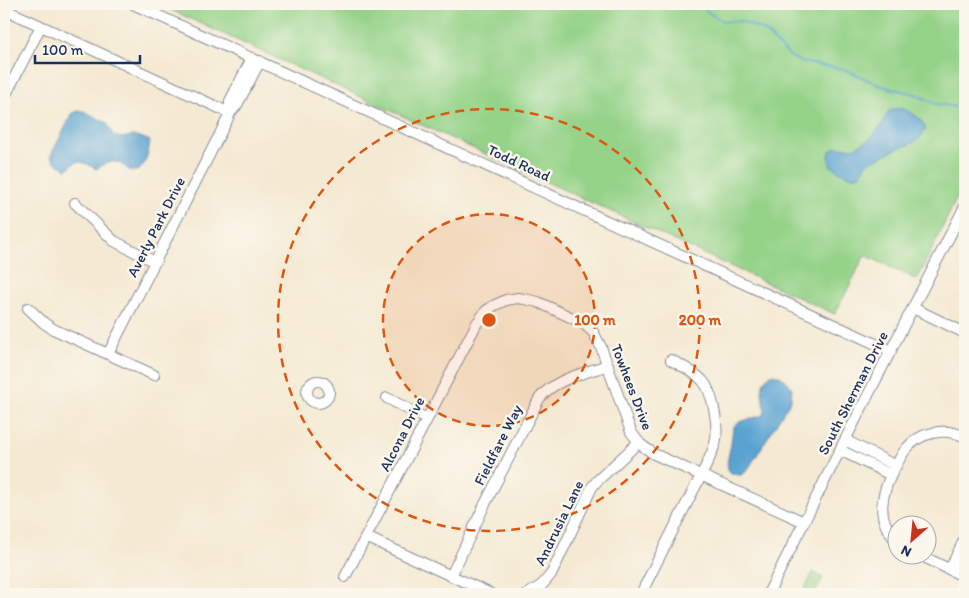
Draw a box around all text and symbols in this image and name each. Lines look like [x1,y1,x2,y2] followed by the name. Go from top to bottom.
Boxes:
[35,32,140,64] scale bar
[42,41,84,59] text: 100 m
[485,141,553,185] street label: Todd Road
[123,174,189,280] street label: Averly Park Drive
[480,311,498,329] centre of rings
[574,311,616,329] text: 100 m
[679,311,722,329] text: 200 m
[814,328,892,458] street label: South Sherman Drive
[607,341,657,433] street label: Towhees Drive
[376,394,428,474] street label: Alcona Drive
[470,402,526,488] street label: Fieldfare Way
[531,477,587,569] street label: Andrusia Lane
[886,516,936,566] north arrow
[898,541,914,561] text: N

